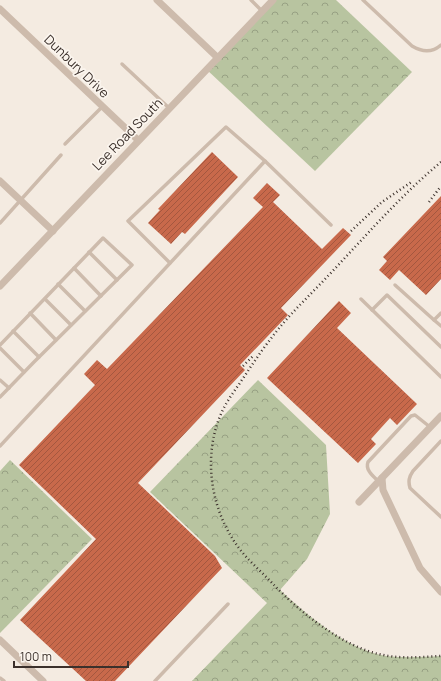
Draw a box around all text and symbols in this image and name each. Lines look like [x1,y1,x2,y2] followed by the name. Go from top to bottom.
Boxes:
[41,30,114,102] street label: Dunbury Drive
[88,94,166,174] street label: Lee Road South
[14,643,128,669] scale bar
[20,648,52,665] text: 100 m

